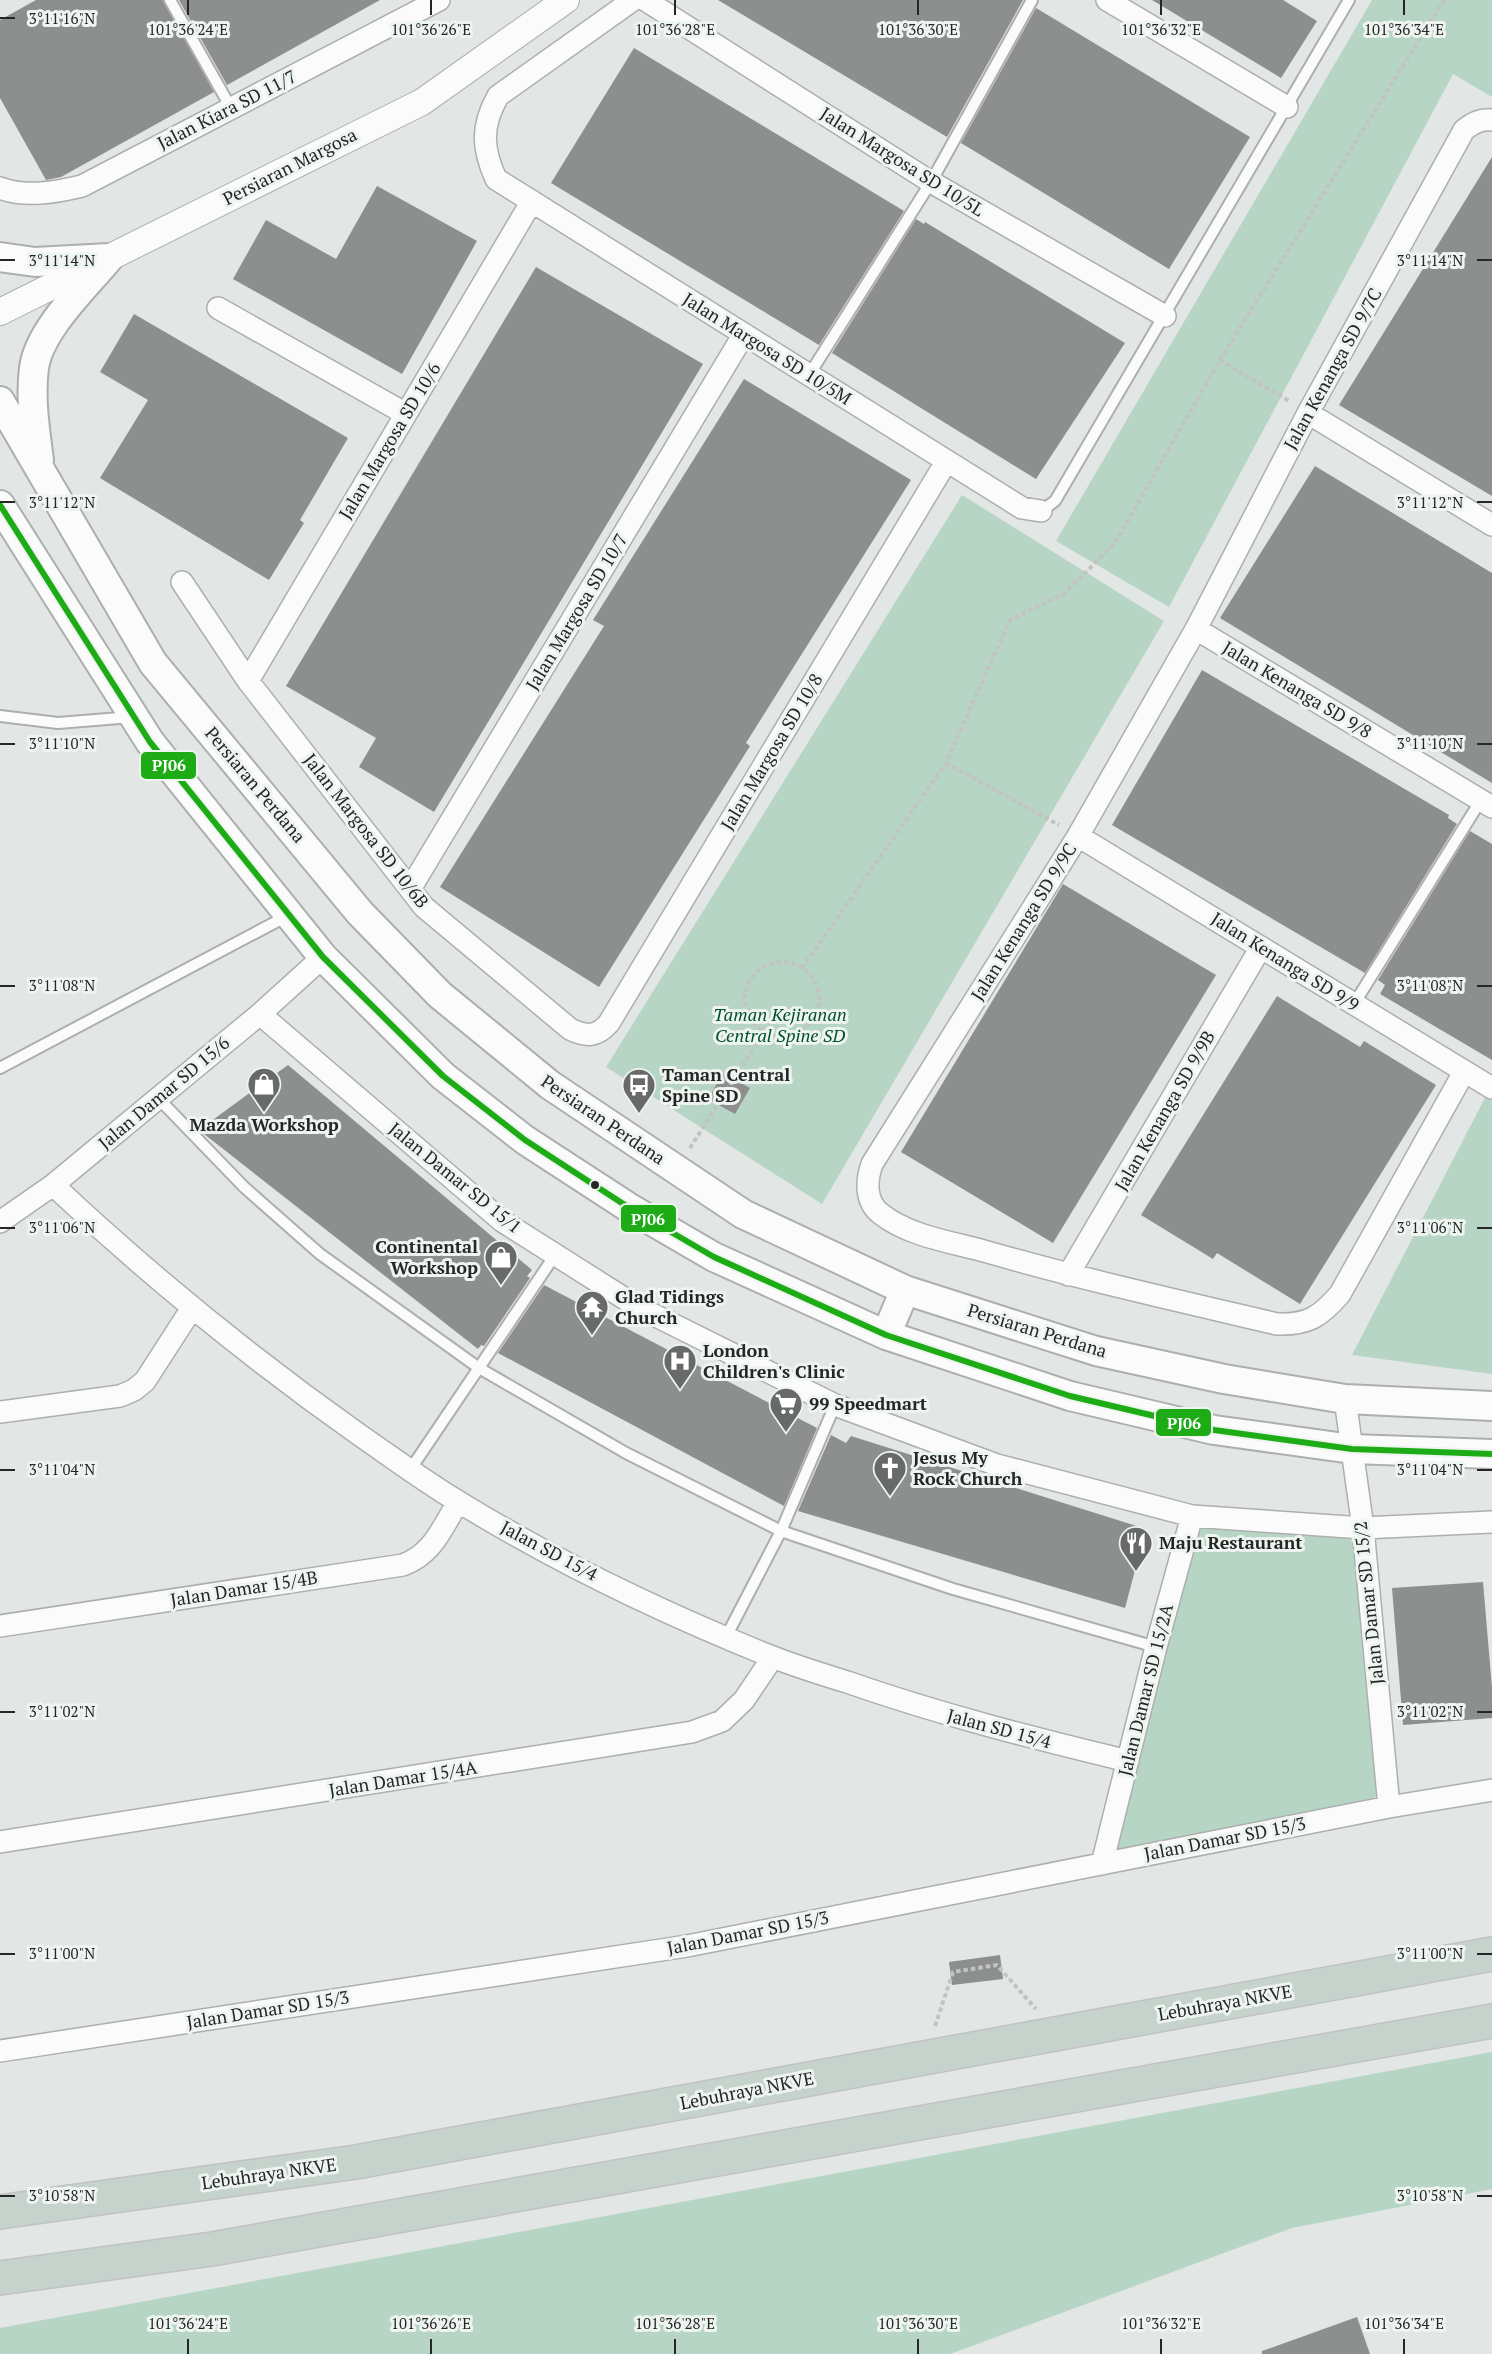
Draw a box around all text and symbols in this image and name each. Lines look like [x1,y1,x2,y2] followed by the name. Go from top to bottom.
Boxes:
[29,8,95,28] text: 3°11'16"N
[148,19,228,39] text: 101°36'24"E
[391,19,471,39] text: 101°36'26"E
[635,19,715,39] text: 101°36'28"E
[878,19,958,39] text: 101°36'30"E
[1121,19,1201,39] text: 101°36'32"E
[1364,19,1444,39] text: 101°36'34"E
[153,64,300,155] street label: Jalan Kiara SD 11/7
[816,101,989,221] street label: Jalan Margosa SD 10/5L
[218,122,361,210] street label: Persiaran Margosa
[29,250,95,270] text: 3°11'14"N
[1397,250,1463,270] text: 3°11'14"N
[1278,283,1387,454] street label: Jalan Kenanga SD 9/7C
[679,286,857,410] street label: Jalan Margosa SD 10/5M
[333,357,446,523] street label: Jalan Margosa SD 10/6
[29,492,95,512] text: 3°11'12"N
[1397,492,1463,512] text: 3°11'12"N
[520,529,632,694] street label: Jalan Margosa SD 10/7
[1218,635,1377,743] street label: Jalan Kenanga SD 9/8
[715,669,827,834] street label: Jalan Margosa SD 10/8
[200,721,311,847] street label: Persiaran Perdana
[29,733,95,753] text: 3°11'10"N
[1397,733,1463,753] text: 3°11'10"N
[299,748,435,913] street label: Jalan Margosa SD 10/6B
[140,751,197,780] line badge: PJ06
[152,754,186,776] text: PJ06
[965,838,1081,1005] street label: Jalan Kenanga SD 9/9C
[1207,906,1364,1016] street label: Jalan Kenanga SD 9/9
[29,975,95,995] text: 3°11'08"N
[1397,975,1463,995] text: 3°11'08"N
[713,1002,847,1047] park label: Taman Kejiranan Central Spine SD
[1108,1026,1220,1195] street label: Jalan Kenanga SD 9/9B
[93,1030,234,1154] street label: Jalan Damar SD 15/6
[662,1062,790,1107] place label: Taman Central Spine SD
[246,1066,282,1113] shop icon: Mazda Workshop
[621,1067,657,1114] bus stop icon: Taman Central Spine SD
[537,1069,670,1170] street label: Persiaran Perdana
[189,1112,339,1136] place label: Mazda Workshop
[384,1116,527,1238] street label: Jalan Damar SD 15/1
[589,1179,601,1191] unlabelled marker
[620,1204,677,1233] line badge: PJ06
[631,1208,665,1230] text: PJ06
[29,1217,95,1237] text: 3°11'06"N
[1397,1217,1463,1237] text: 3°11'06"N
[375,1234,478,1279] place label: Continental Workshop
[483,1239,519,1286] shop icon: Continental Workshop
[615,1284,724,1329] place label: Glad Tidings Church
[574,1289,610,1336] temple icon: Glad Tidings Church
[965,1297,1110,1363] street label: Persiaran Perdana
[703,1338,845,1383] place label: London Children's Clinic
[662,1343,698,1390] hospital icon: London Children's Clinic
[768,1386,804,1433] supermarket icon: 99 Speedmart
[809,1391,927,1415] place label: 99 Speedmart
[1155,1408,1212,1437] line badge: PJ06
[1167,1412,1201,1434] text: PJ06
[913,1445,1023,1490] place label: Jesus My Rock Church
[872,1450,908,1497] church icon: Jesus My Rock Church
[29,1459,95,1479] text: 3°11'04"N
[1397,1459,1463,1479] text: 3°11'04"N
[497,1515,602,1586] street label: Jalan SD 15/4
[1347,1520,1389,1686] street label: Jalan Damar SD 15/2
[1118,1525,1154,1572] restaurant icon: Maju Restaurant
[1159,1530,1302,1554] place label: Maju Restaurant
[169,1565,319,1611] street label: Jalan Damar 15/4B
[1112,1601,1178,1778] street label: Jalan Damar SD 15/2A
[29,1701,95,1721] text: 3°11'02"N
[1397,1701,1463,1721] text: 3°11'02"N
[945,1703,1054,1754] street label: Jalan SD 15/4
[327,1754,479,1802] street label: Jalan Damar 15/4A
[1142,1811,1308,1865] street label: Jalan Damar SD 15/3
[665,1905,831,1959] street label: Jalan Damar SD 15/3
[29,1943,95,1963] text: 3°11'00"N
[1397,1943,1463,1963] text: 3°11'00"N
[1156,1978,1294,2026] street label: Lebuhraya NKVE
[185,1984,351,2034] street label: Jalan Damar SD 15/3
[678,2065,816,2115] street label: Lebuhraya NKVE
[200,2152,338,2194] street label: Lebuhraya NKVE
[29,2185,95,2205] text: 3°10'58"N
[1397,2185,1463,2205] text: 3°10'58"N
[148,2313,228,2333] text: 101°36'24"E
[391,2313,471,2333] text: 101°36'26"E
[635,2313,715,2333] text: 101°36'28"E
[878,2313,958,2333] text: 101°36'30"E
[1121,2313,1201,2333] text: 101°36'32"E
[1364,2313,1444,2333] text: 101°36'34"E

